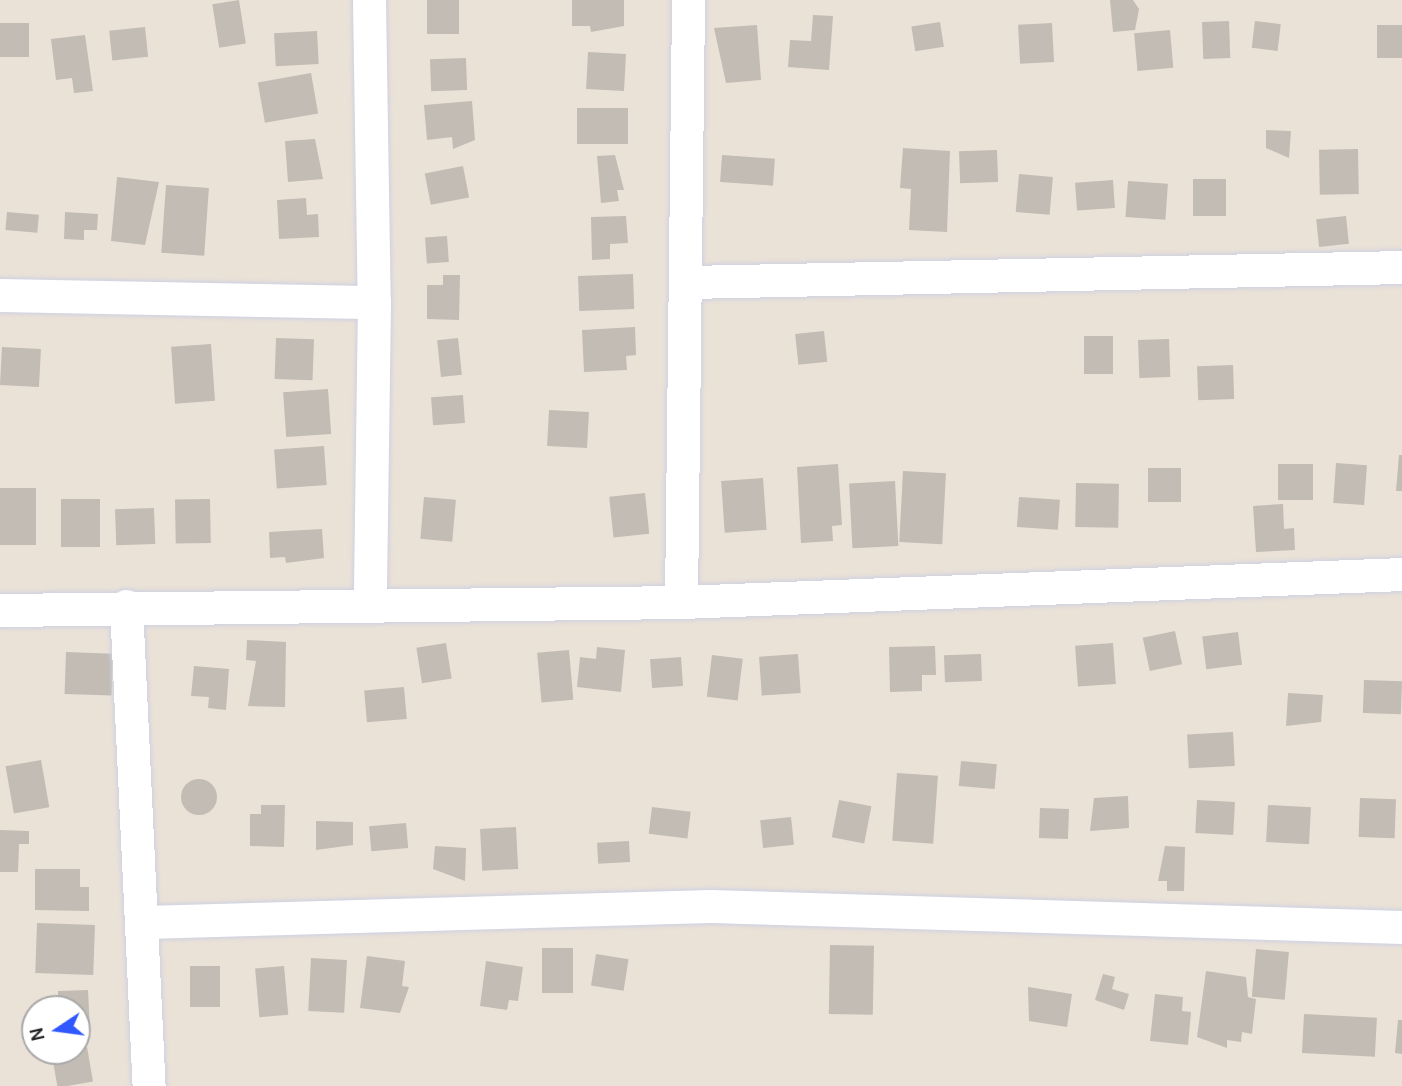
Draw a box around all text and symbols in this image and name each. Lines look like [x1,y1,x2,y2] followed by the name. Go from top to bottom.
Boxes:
[21,995,91,1065] north arrow
[25,1025,50,1043] text: N

